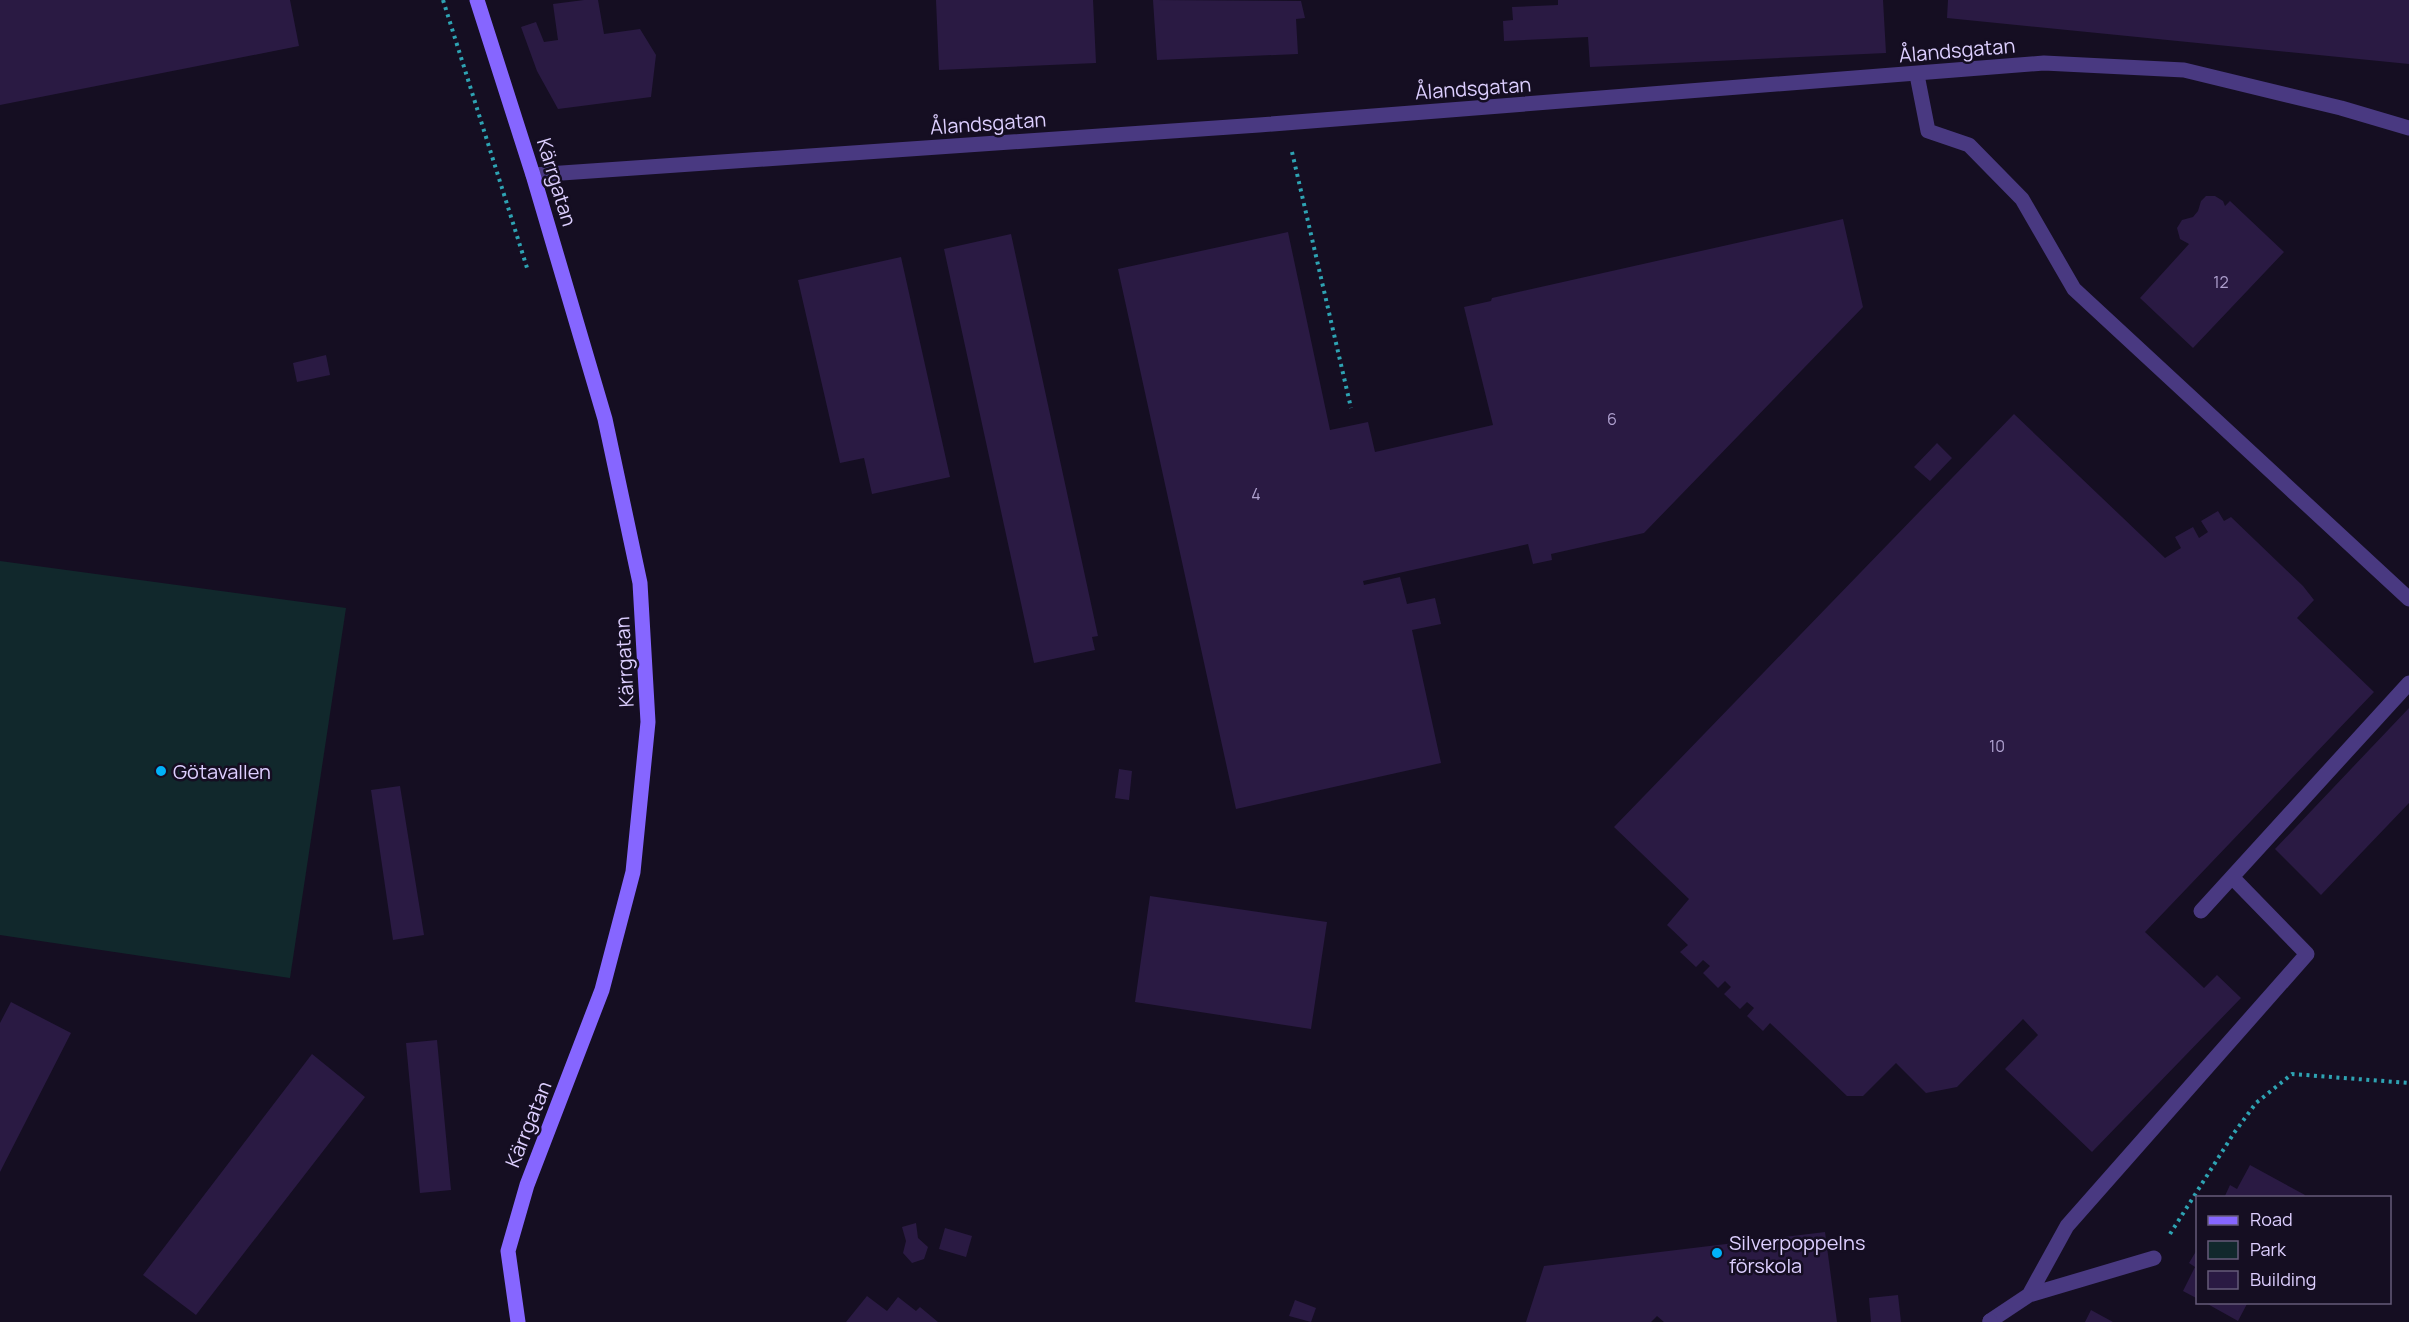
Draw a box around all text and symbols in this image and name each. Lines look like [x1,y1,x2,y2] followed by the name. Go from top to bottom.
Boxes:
[1898,31,2016,69] street label: Ålandsgatan
[1414,70,1532,106] street label: Ålandsgatan
[929,105,1047,141] street label: Ålandsgatan
[531,135,583,229] street label: Kärrgatan
[2213,271,2229,293] house number: 12
[1607,408,1617,430] house number: 6
[1251,483,1261,505] house number: 4
[608,616,640,708] street label: Kärrgatan
[1989,735,2005,757] house number: 10
[173,758,271,785] place label: Götavallen
[154,764,168,778] marker: Götavallen
[498,1077,558,1171] street label: Kärrgatan
[2196,1196,2391,1304] legend
[2250,1207,2293,1231] text: Road
[1729,1229,1865,1279] place label: Silverpoppelns förskola
[2250,1237,2287,1261] text: Park
[1710,1246,1724,1260] marker: Silverpoppelns förskola
[2250,1267,2316,1291] text: Building

